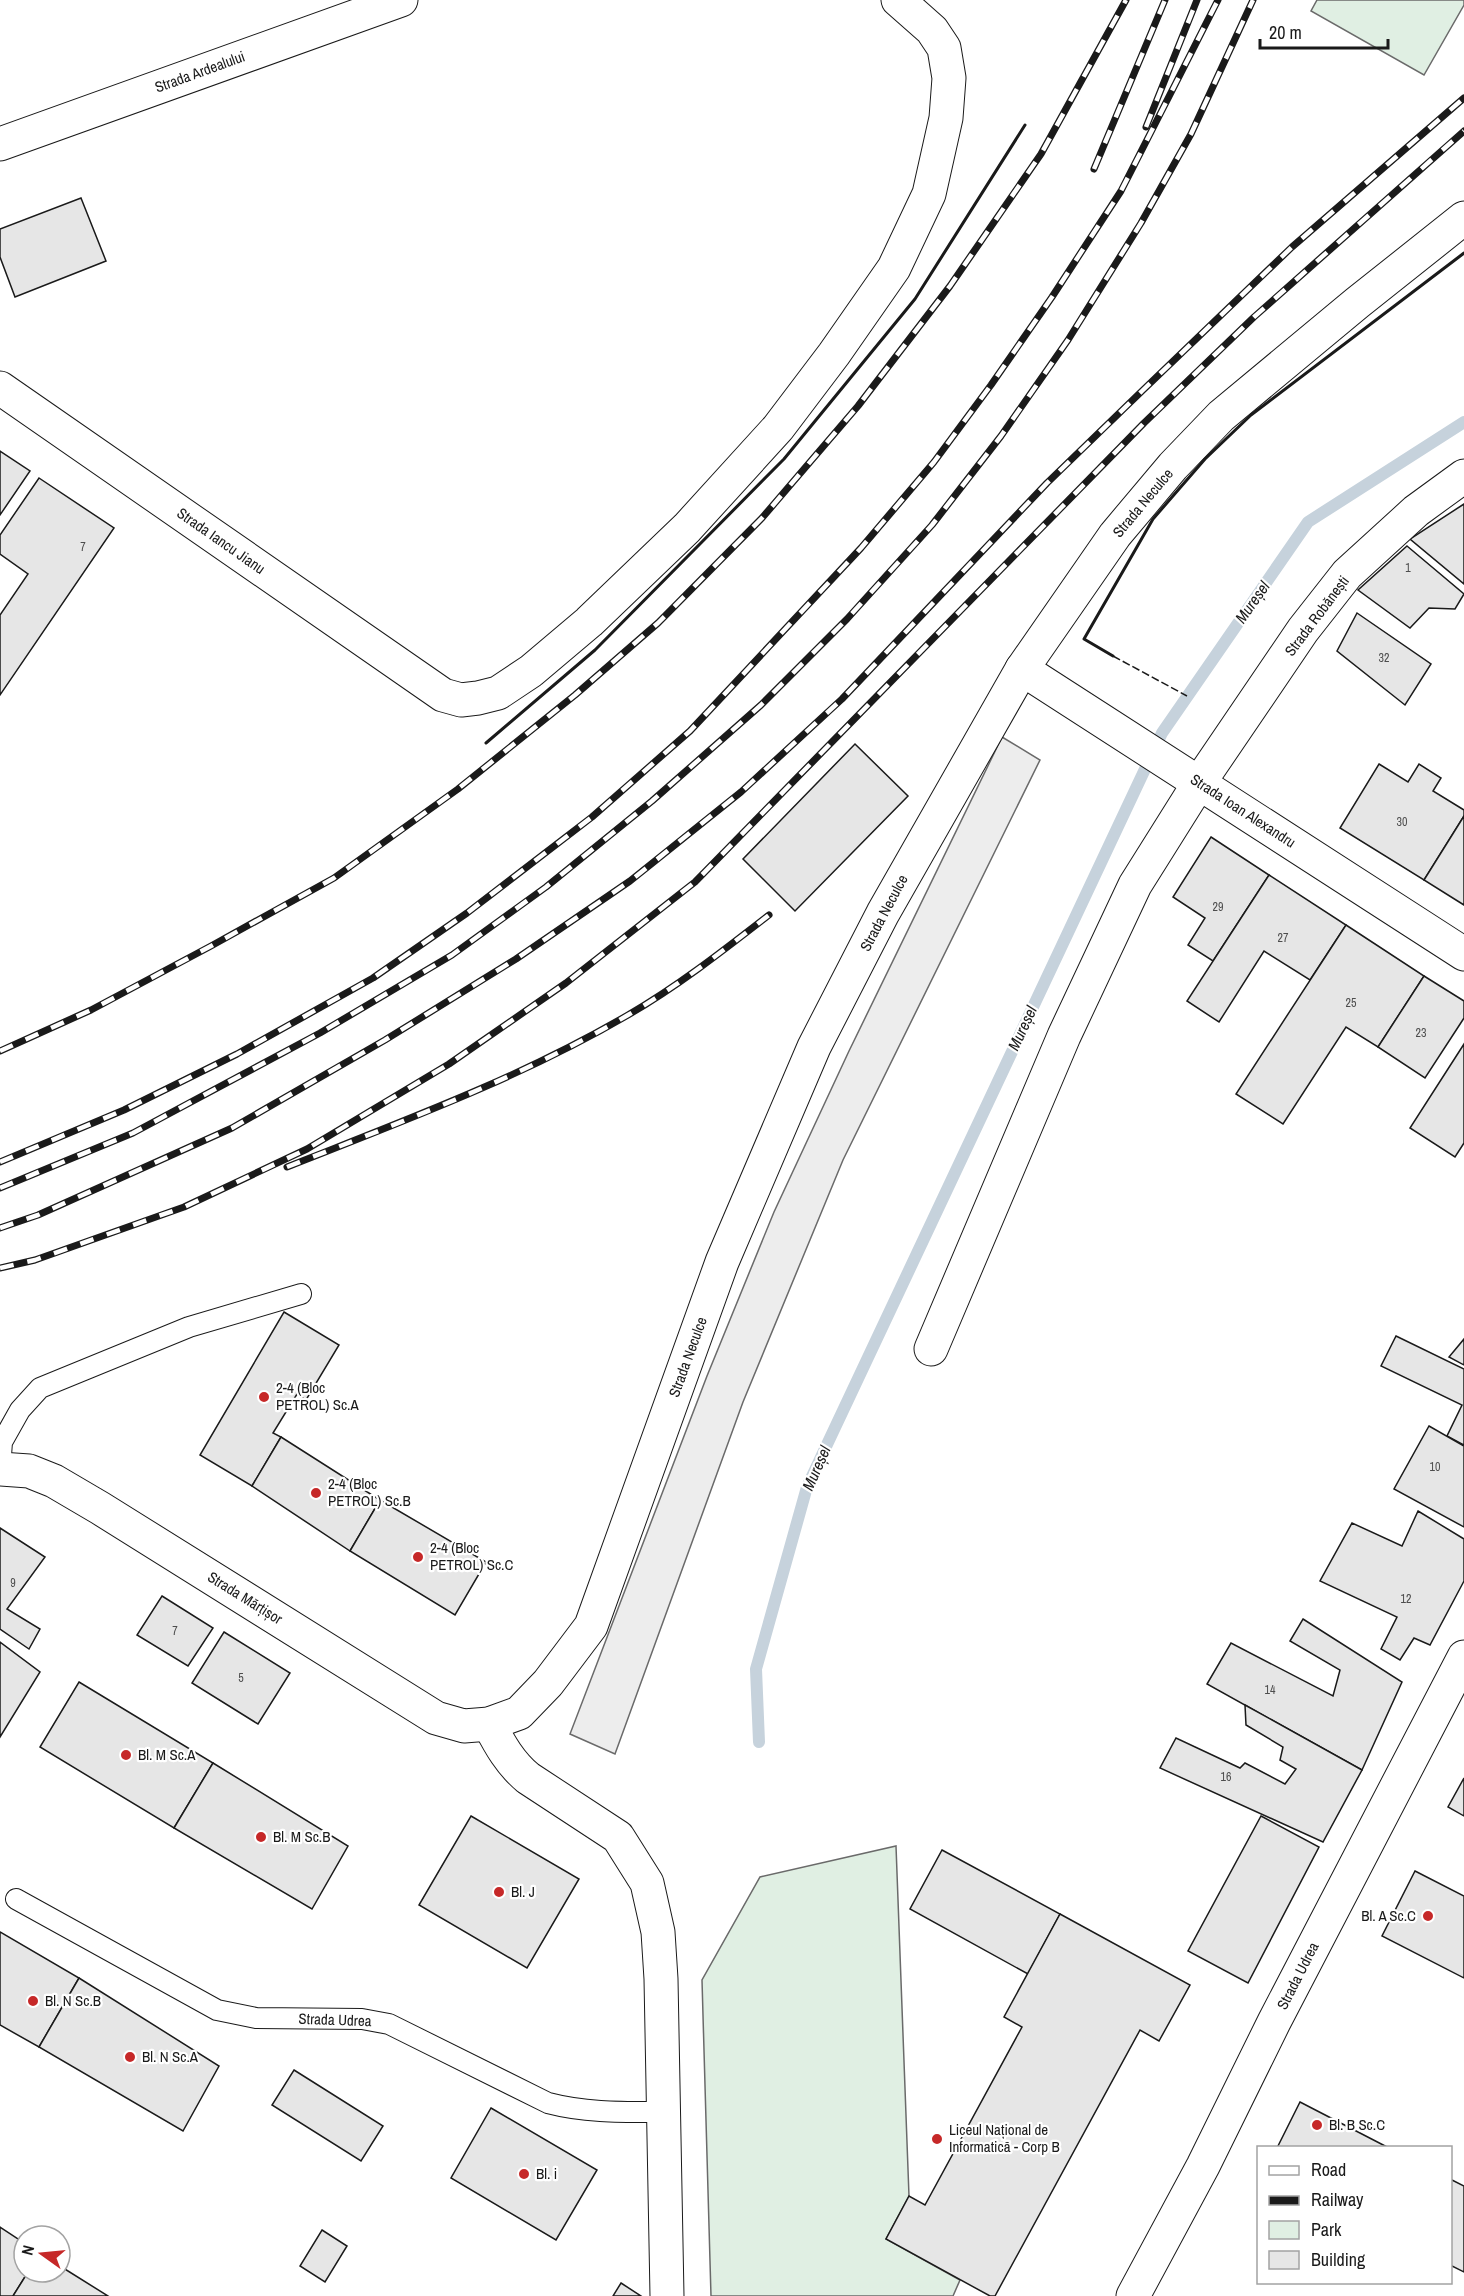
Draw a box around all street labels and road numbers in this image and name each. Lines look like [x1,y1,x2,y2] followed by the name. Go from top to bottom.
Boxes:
[152,46,248,98] street label: Strada Ardealului
[1108,464,1178,542] street label: Strada Neculce
[173,502,270,579] street label: Strada Iancu Jianu
[1279,571,1354,660] street label: Strada Robănești
[1187,769,1300,853] street label: Strada Ioan Alexandru
[855,871,913,955] street label: Strada Neculce
[663,1314,712,1400] street label: Strada Neculce
[204,1566,287,1629] street label: Strada Mărțișor
[1272,1938,1324,2013] street label: Strada Udrea
[298,2008,372,2031] street label: Strada Udrea

